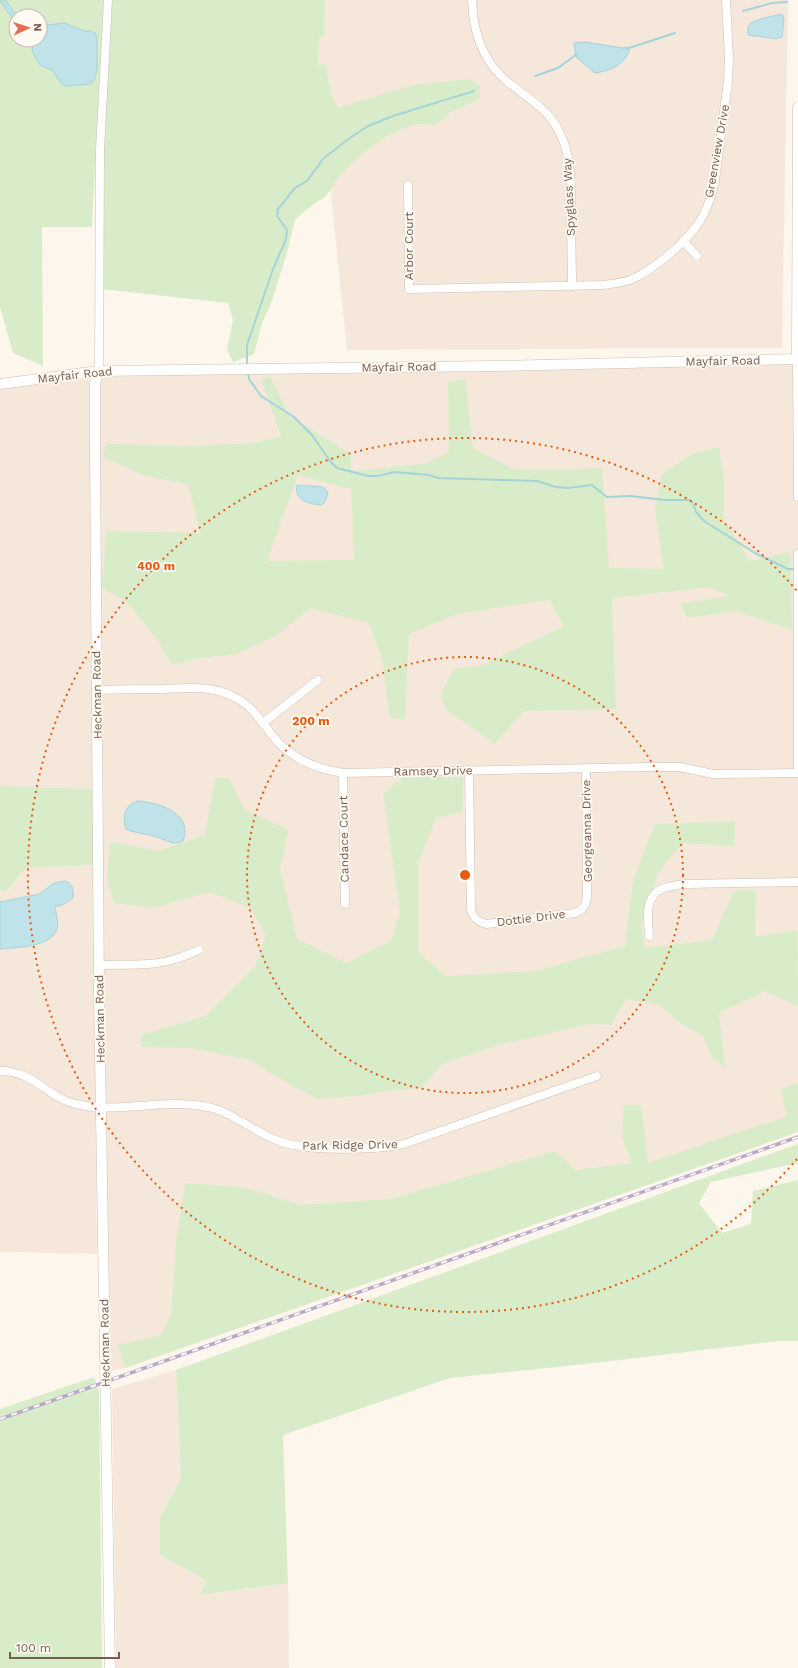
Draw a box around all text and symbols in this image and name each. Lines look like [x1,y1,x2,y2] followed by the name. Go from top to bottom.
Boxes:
[8,8,48,48] north arrow
[31,23,44,32] text: N
[702,103,732,199] street label: Greenview Drive
[560,157,578,236] street label: Spyglass Way
[402,212,416,280] street label: Arbor Court
[685,353,761,369] street label: Mayfair Road
[361,359,437,375] street label: Mayfair Road
[37,364,113,386] street label: Mayfair Road
[137,559,175,573] text: 400 m
[89,651,105,739] street label: Heckman Road
[292,714,330,728] text: 200 m
[393,763,473,779] street label: Ramsey Drive
[579,779,595,883] street label: Georgeanna Drive
[336,795,352,883] street label: Candace Court
[458,868,472,882] centre of rings
[496,907,566,929] street label: Dottie Drive
[92,975,108,1063] street label: Heckman Road
[302,1137,398,1153] street label: Park Ridge Drive
[97,1299,113,1387] street label: Heckman Road
[10,1634,119,1660] scale bar
[16,1641,51,1655] text: 100 m

